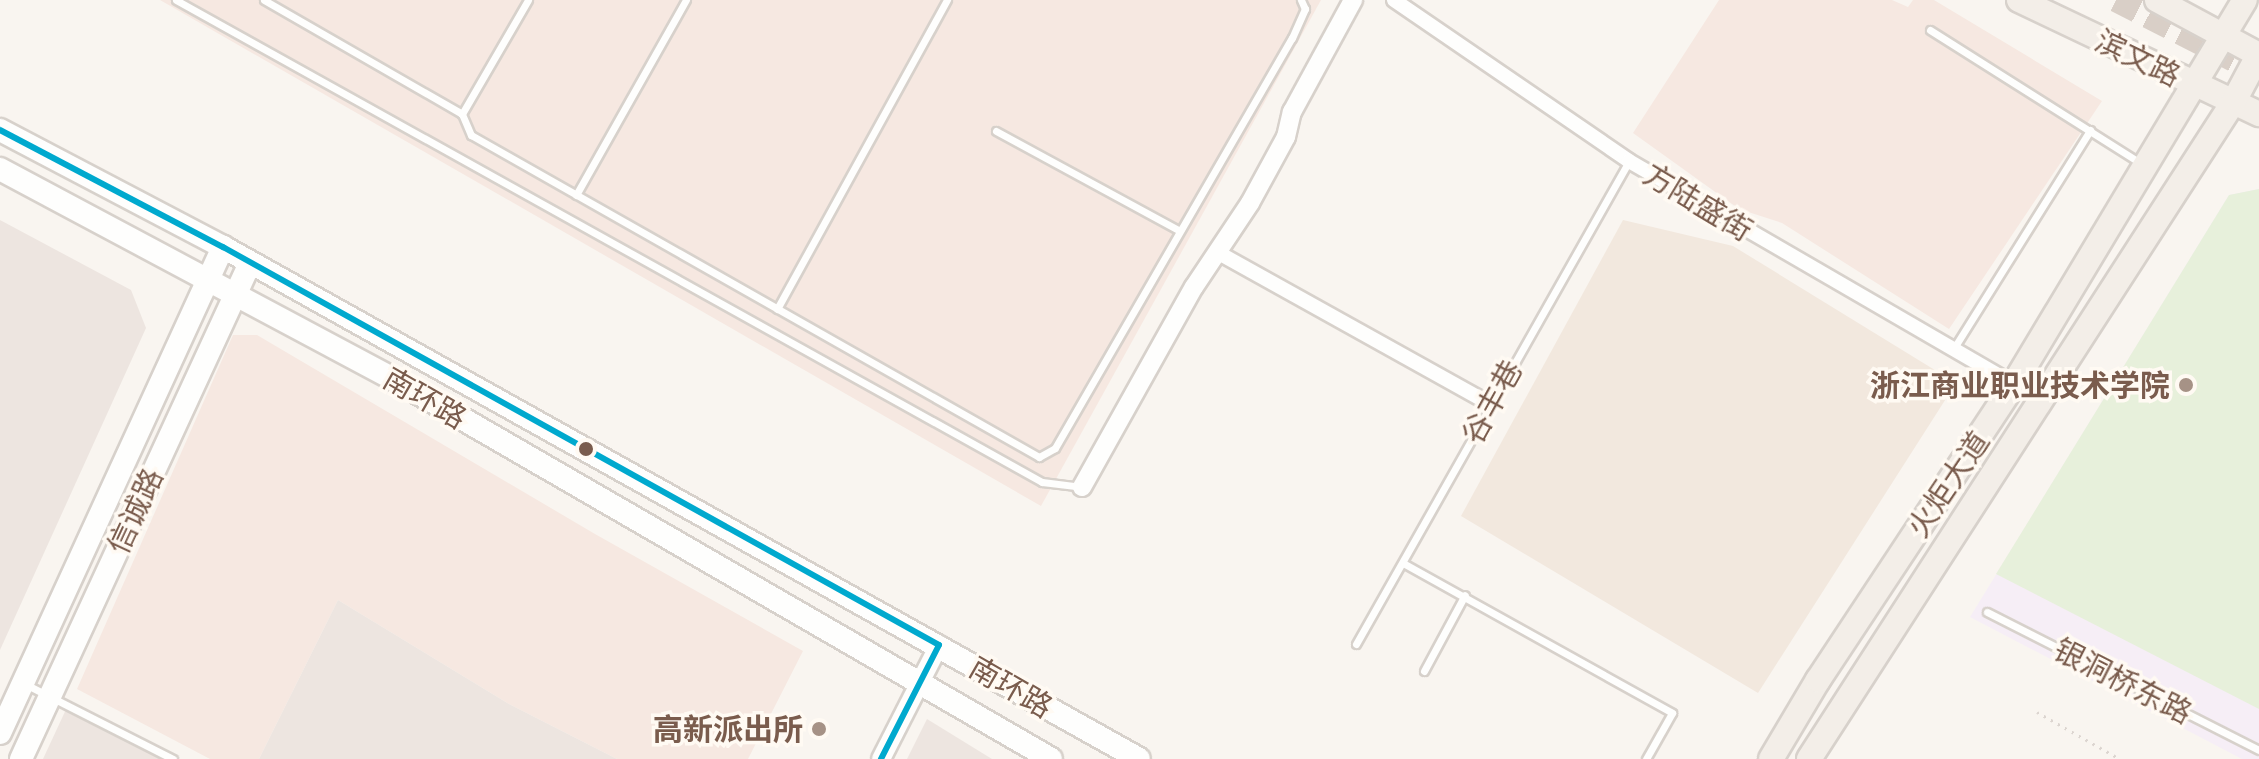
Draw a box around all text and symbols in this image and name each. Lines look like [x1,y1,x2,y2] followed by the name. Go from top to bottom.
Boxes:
[2090,22,2186,94] street label: 滨文路
[1637,156,1759,248] street label: 方陆盛街
[1454,354,1530,450] street label: 谷丰巷
[377,360,473,436] street label: 南环路
[1870,367,2170,403] place label: 浙江商业职业技术学院
[2177,376,2195,394] marker: 浙江商业职业技术学院
[1900,424,1996,544] street label: 火炬大道
[578,441,594,457] unlabelled marker
[100,463,170,559] street label: 信诚路
[2048,631,2198,731] street label: 银洞桥东路
[963,649,1059,725] street label: 南环路
[653,711,803,747] place label: 高新派出所
[810,720,828,738] marker: 高新派出所

